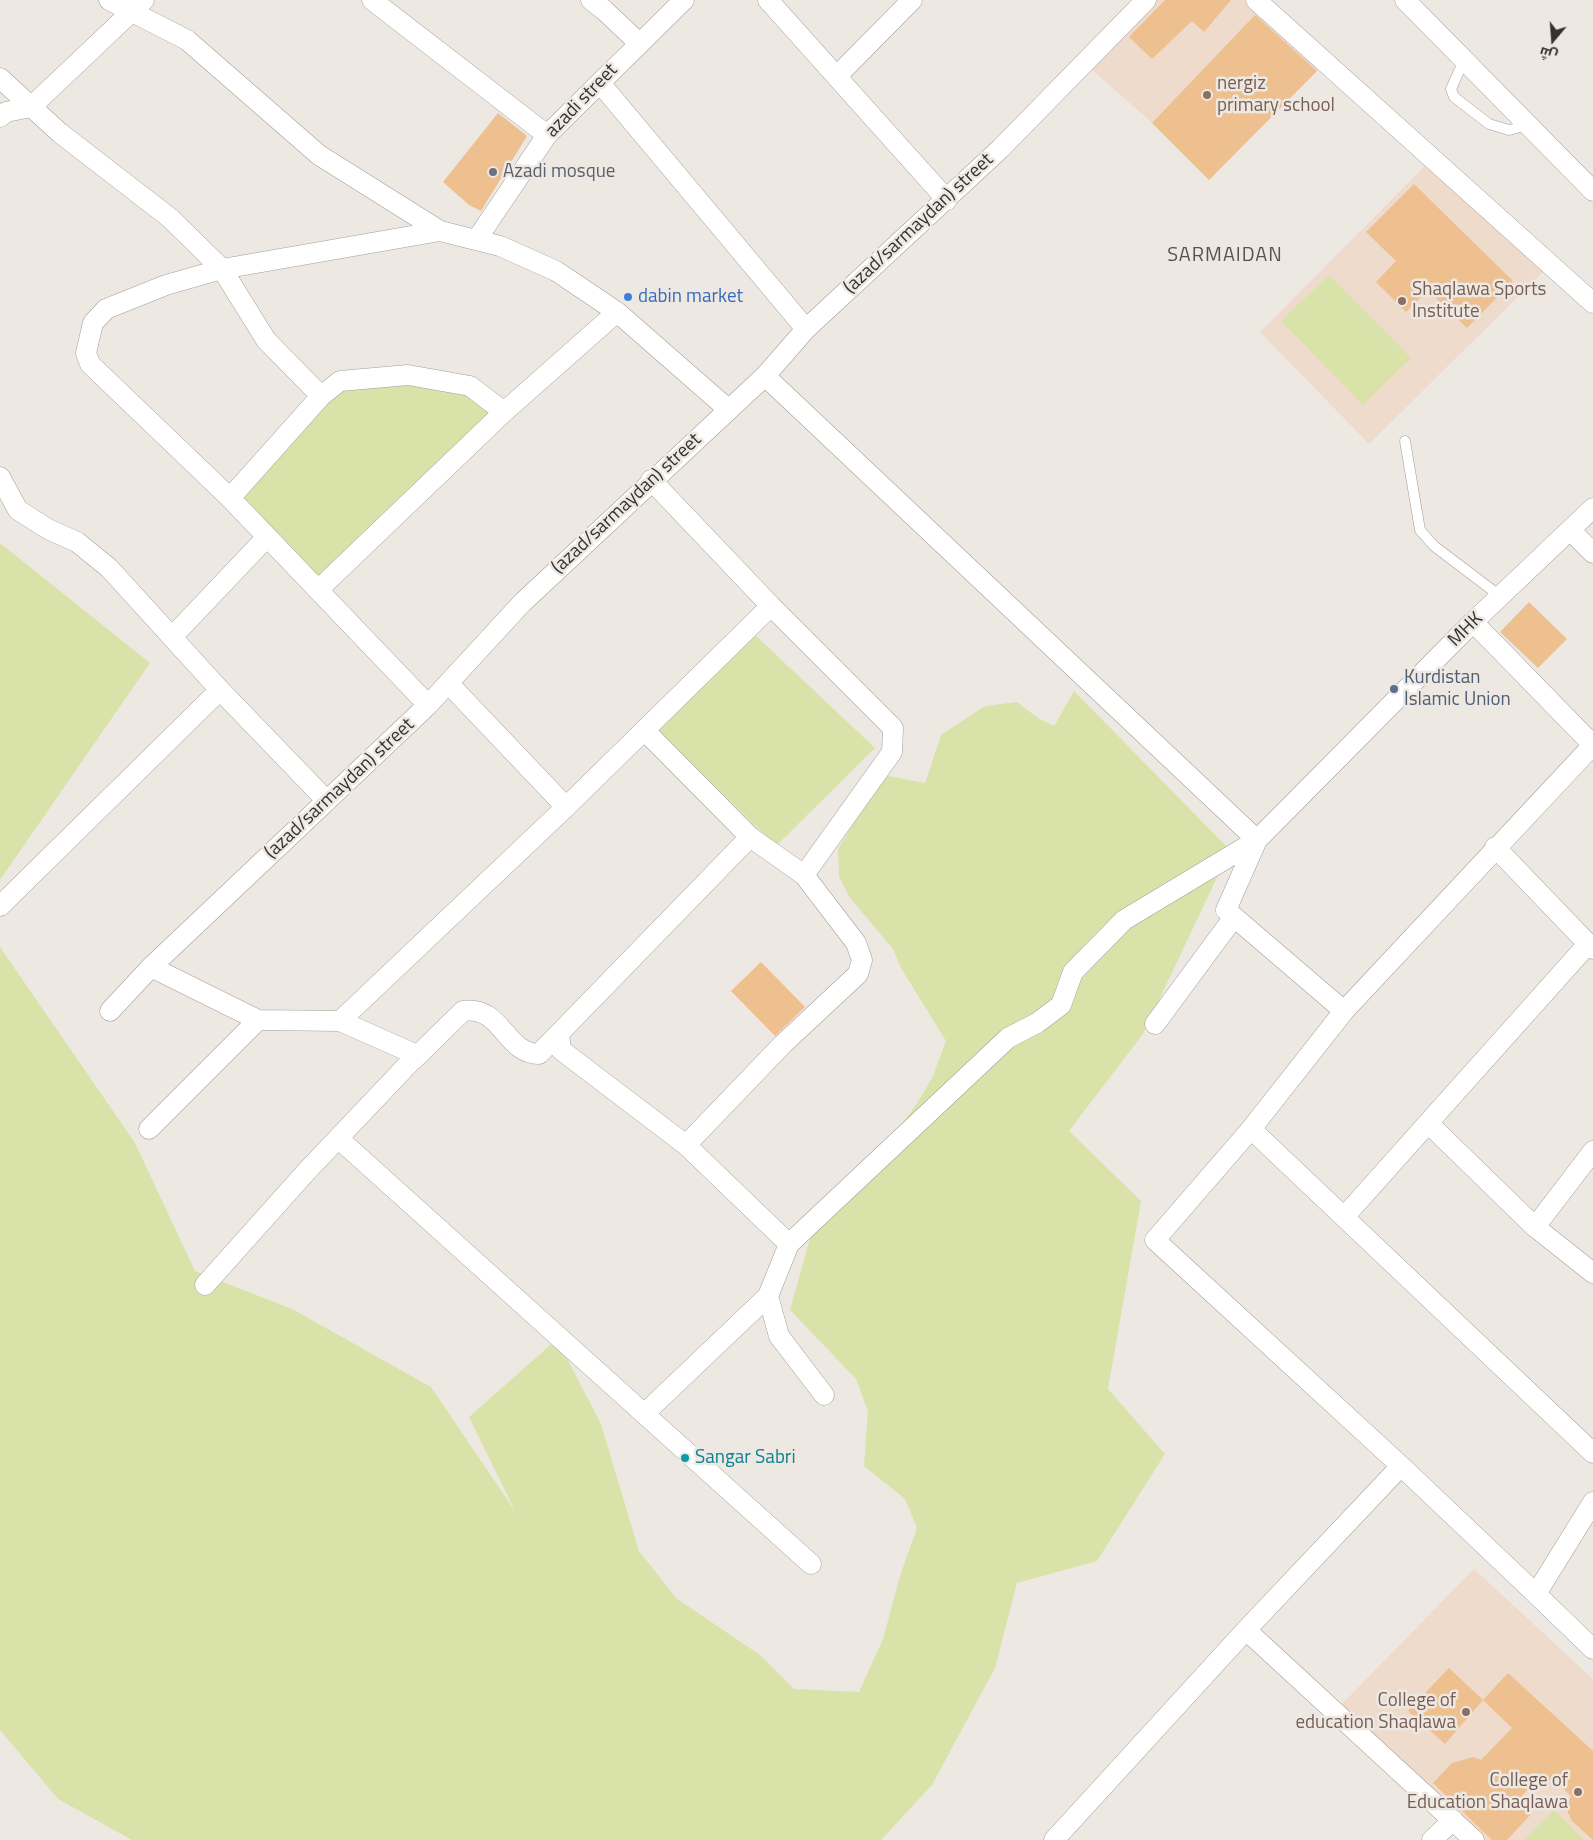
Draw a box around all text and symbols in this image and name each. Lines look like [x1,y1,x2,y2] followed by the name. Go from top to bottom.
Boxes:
[1528,15,1578,65] north arrow
[1536,42,1560,68] text: ش
[541,59,623,143] street label: azadi street
[1217,73,1335,117] place label: nergiz primary school
[1201,89,1213,101] marker: nergiz primary school
[840,149,998,299] street label: (azad/sarmaydan) street
[503,161,615,183] place label: Azadi mosque
[487,166,499,178] marker: Azadi mosque
[1166,244,1284,268] district label: SARMAIDAN
[1412,279,1546,323] place label: Shaqlawa Sports Institute
[638,286,743,308] place label: dabin market
[622,291,634,303] marker: dabin market
[1396,295,1408,307] marker: Shaqlawa Sports Institute
[548,429,706,579] street label: (azad/sarmaydan) street
[1444,608,1488,652] street label: MHK
[1404,667,1511,711] place label: Kurdistan Islamic Union
[1388,683,1400,695] marker: Kurdistan Islamic Union
[261,714,419,864] street label: (azad/sarmaydan) street
[695,1447,796,1469] place label: Sangar Sabri
[679,1452,691,1464] marker: Sangar Sabri
[1295,1690,1456,1734] place label: College of education Shaqlawa
[1460,1706,1472,1718] marker: College of education Shaqlawa
[1407,1770,1568,1814] place label: College of Education Shaqlawa
[1572,1786,1584,1798] marker: College of Education Shaqlawa

